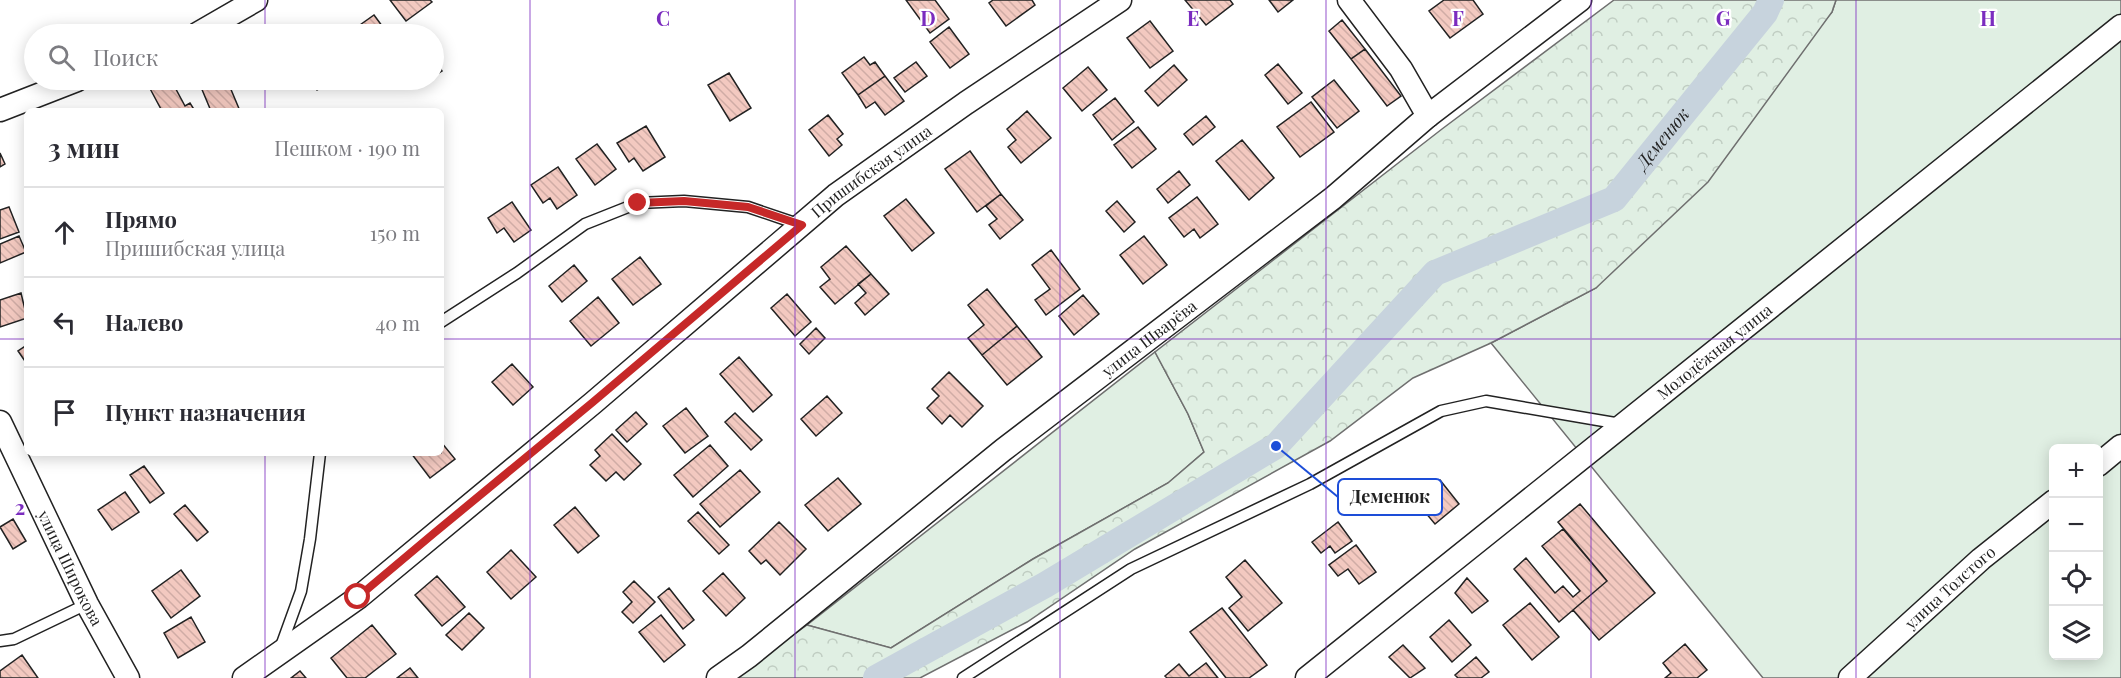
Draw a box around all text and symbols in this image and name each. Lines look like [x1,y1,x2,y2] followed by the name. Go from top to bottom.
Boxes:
[656,4,670,31] text: C
[920,4,936,31] text: D
[1187,4,1199,31] text: E
[1452,4,1464,31] text: F
[1716,4,1731,31] text: G
[1980,4,1996,31] text: H
[24,24,444,90] search box
[45,41,78,74] icon: search
[93,42,158,72] text: Поиск
[1628,102,1694,176] water label: Деменюк
[806,120,935,222] street label: Пришибская улица
[48,130,120,165] text: 3 мин
[274,134,420,161] text: Пешком · 190 m
[624,189,650,215] route end
[105,204,177,234] text: Прямо
[48,216,81,249] icon: ahead
[370,219,420,246] text: 150 m
[105,234,285,261] text: Пришибская улица
[1096,295,1201,382] street label: улица Шварёва
[1652,299,1776,404] street label: Молодёжная улица
[48,306,81,339] icon: left
[105,307,183,337] text: Налево
[375,309,420,336] text: 40 m
[48,396,81,429] icon: arrive
[105,397,306,427] text: Пункт назначения
[2049,444,2103,660] map controls
[2049,444,2103,498] button: +
[1338,479,1442,515] callout: Деменюк
[1350,484,1430,508] text: Деменюк
[15,493,25,520] text: 2
[2049,498,2103,552] button: −
[33,506,108,629] street label: улица Широкова
[1899,541,1999,634] street label: улица Толстого
[2049,552,2103,606] button: locate
[344,583,370,609] route start
[2049,606,2103,660] button: layers

